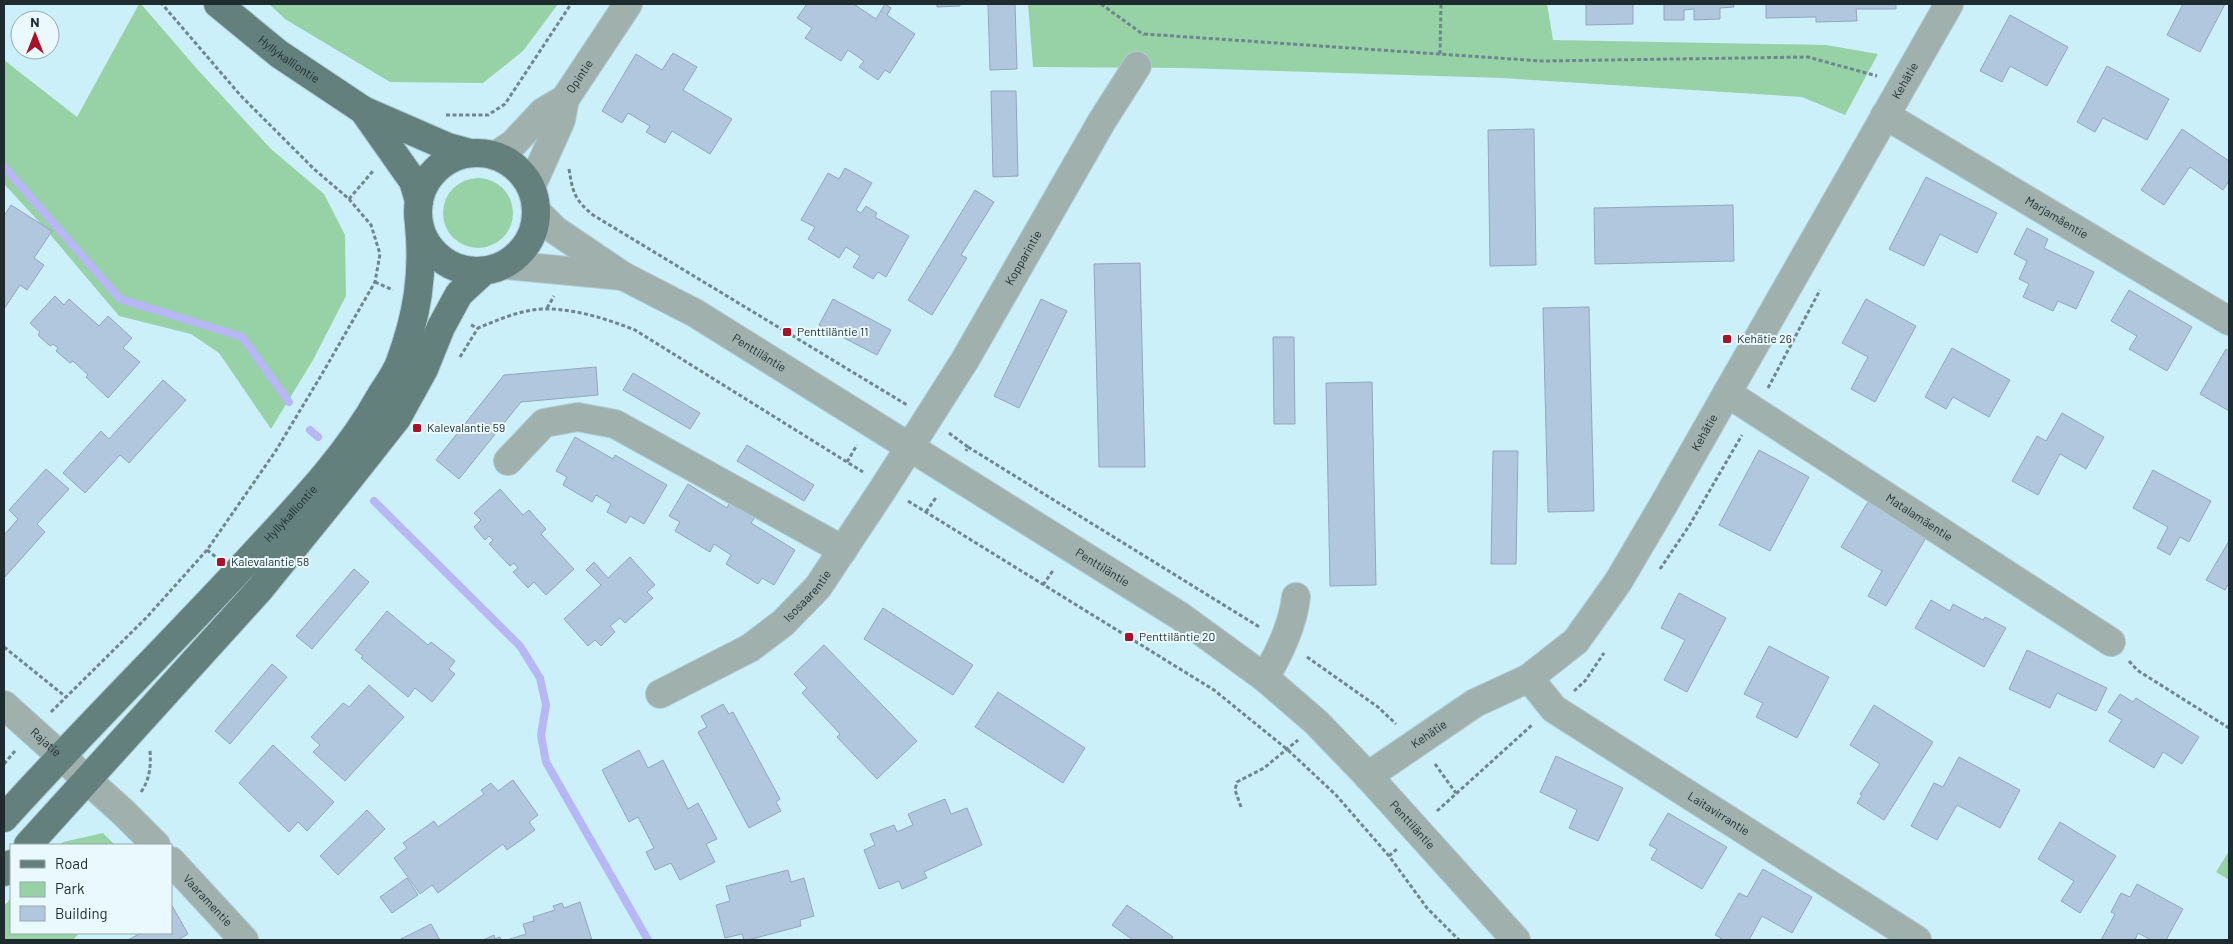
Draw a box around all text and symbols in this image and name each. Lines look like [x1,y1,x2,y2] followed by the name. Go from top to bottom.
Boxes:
[10,10,60,60] north arrow
[30,13,40,30] text: N
[256,32,323,85] street label: Hyllykalliontie
[563,57,595,95] street label: Opintie
[1888,59,1920,101] street label: Kehätie
[2023,193,2091,241] street label: Marjamäentie
[1002,227,1044,287] street label: Kopparintie
[797,324,869,338] place label: Penttiläntie 11
[781,326,793,338] marker: Penttiläntie 11
[730,330,789,374] street label: Penttiläntie
[1737,331,1792,345] place label: Kehätie 26
[1721,333,1733,345] marker: Kehätie 26
[1688,411,1720,453] street label: Kehätie
[427,420,505,434] place label: Kalevalantie 59
[411,422,423,434] marker: Kalevalantie 59
[261,482,319,545] street label: Hyllykalliontie
[1884,490,1956,544] street label: Matalamäentie
[1074,545,1133,589] street label: Penttiläntie
[231,554,309,568] place label: Kalevalantie 58
[215,556,227,568] marker: Kalevalantie 58
[780,567,833,624] street label: Isosaarentie
[1139,629,1215,643] place label: Penttiläntie 20
[1123,631,1135,643] marker: Penttiläntie 20
[1408,716,1449,751] street label: Kehätie
[28,724,65,759] street label: Rajatie
[1686,788,1753,838] street label: Laitavirrantie
[1387,797,1439,852] street label: Penttiläntie
[10,844,172,934] legend
[55,854,88,872] text: Road
[181,871,236,929] street label: Vaaramentie
[55,879,85,897] text: Park
[55,904,108,922] text: Building

